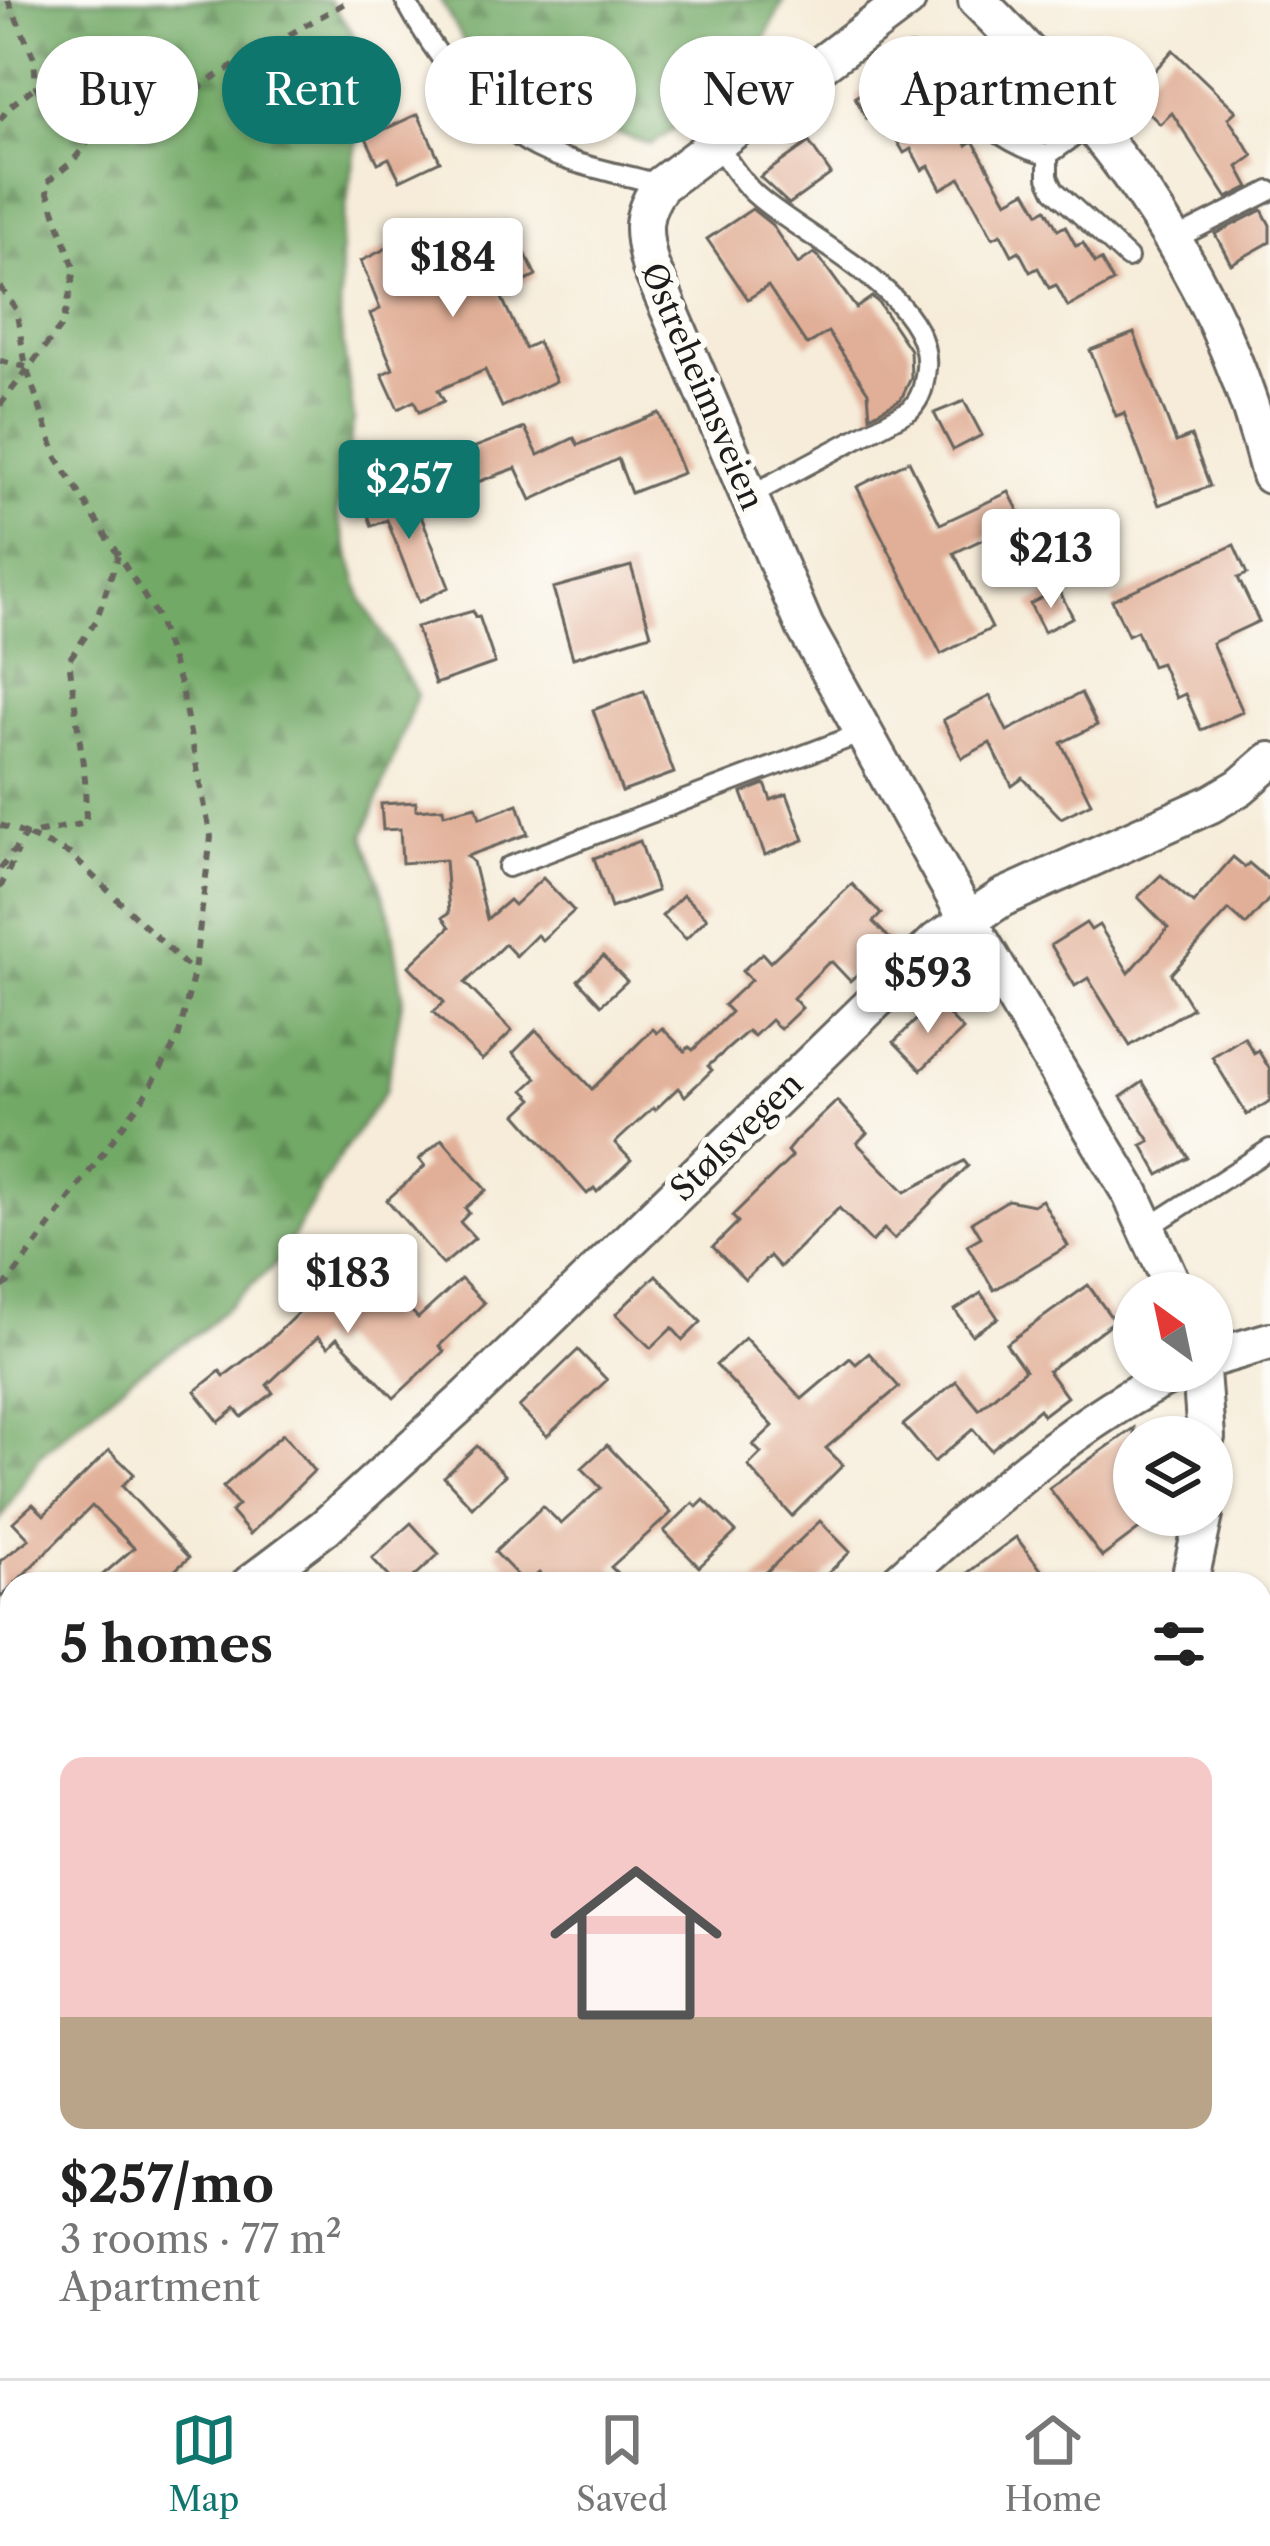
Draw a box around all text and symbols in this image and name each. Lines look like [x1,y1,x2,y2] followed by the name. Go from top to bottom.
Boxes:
[36,36,198,144] chip: Buy
[222,36,401,144] chip: Rent
[425,36,636,144] chip: Filters
[660,36,835,144] chip: New
[859,36,1159,144] chip: Apartment
[382,218,524,320] pin: $184
[410,233,496,281] text: $184
[632,257,773,516] street label: Østreheimsveien
[338,440,480,542] pin: $257
[366,455,452,503] text: $257
[980,509,1122,611] pin: $213
[1009,524,1093,572] text: $213
[857,934,999,1036] pin: $593
[884,949,972,997] text: $593
[662,1063,811,1209] street label: Stølsvegen
[277,1234,419,1336] pin: $183
[305,1249,391,1297] text: $183
[1113,1272,1233,1392] north arrow
[1113,1272,1233,1536] map controls
[1113,1416,1233,1536] button: layers
[1146,1611,1212,1677] icon: filters
[60,1613,273,1675] text: 5 homes
[528,1835,744,2051] icon: home
[60,2153,274,2215] text: $257/mo
[60,2215,342,2263] text: 3 rooms · 77 m²
[60,2263,260,2311] text: Apartment
[168,2407,239,2520] tab: Map
[576,2407,668,2520] tab: Saved
[1005,2407,1102,2520] tab: Home

